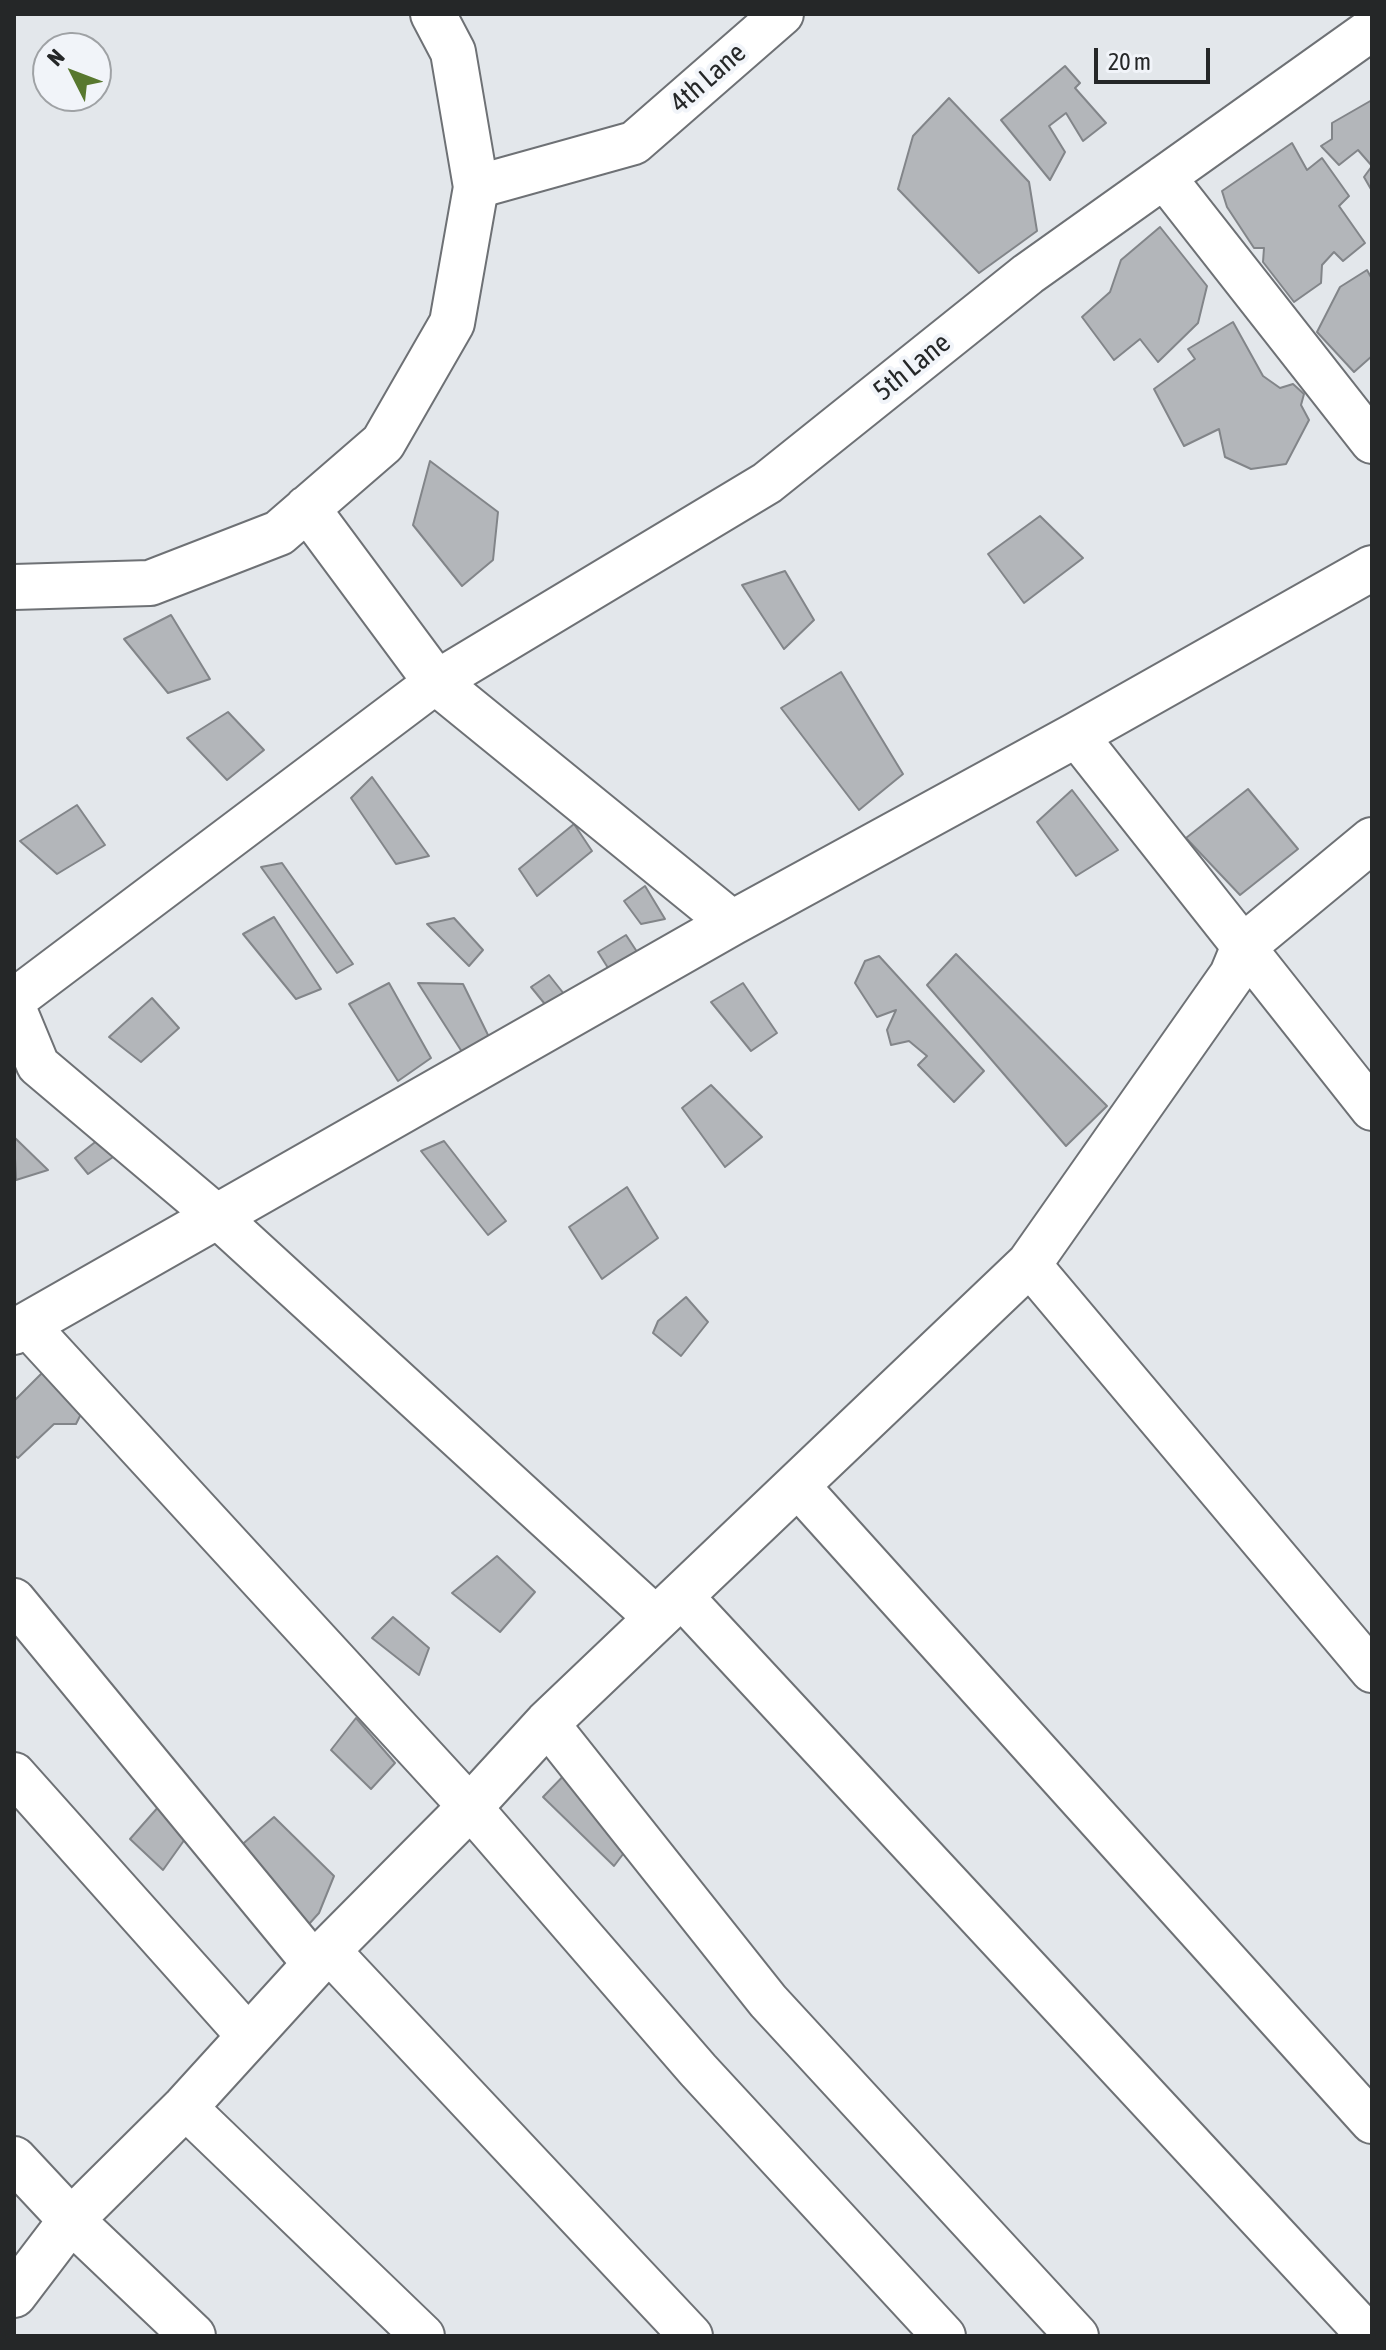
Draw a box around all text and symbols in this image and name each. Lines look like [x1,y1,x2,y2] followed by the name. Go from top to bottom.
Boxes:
[32,32,112,112] north arrow
[1098,32,1214,82] scale bar
[663,36,753,120] street label: 4th Lane
[42,44,70,71] text: N
[1108,48,1151,75] text: 20 m
[867,326,957,408] street label: 5th Lane

